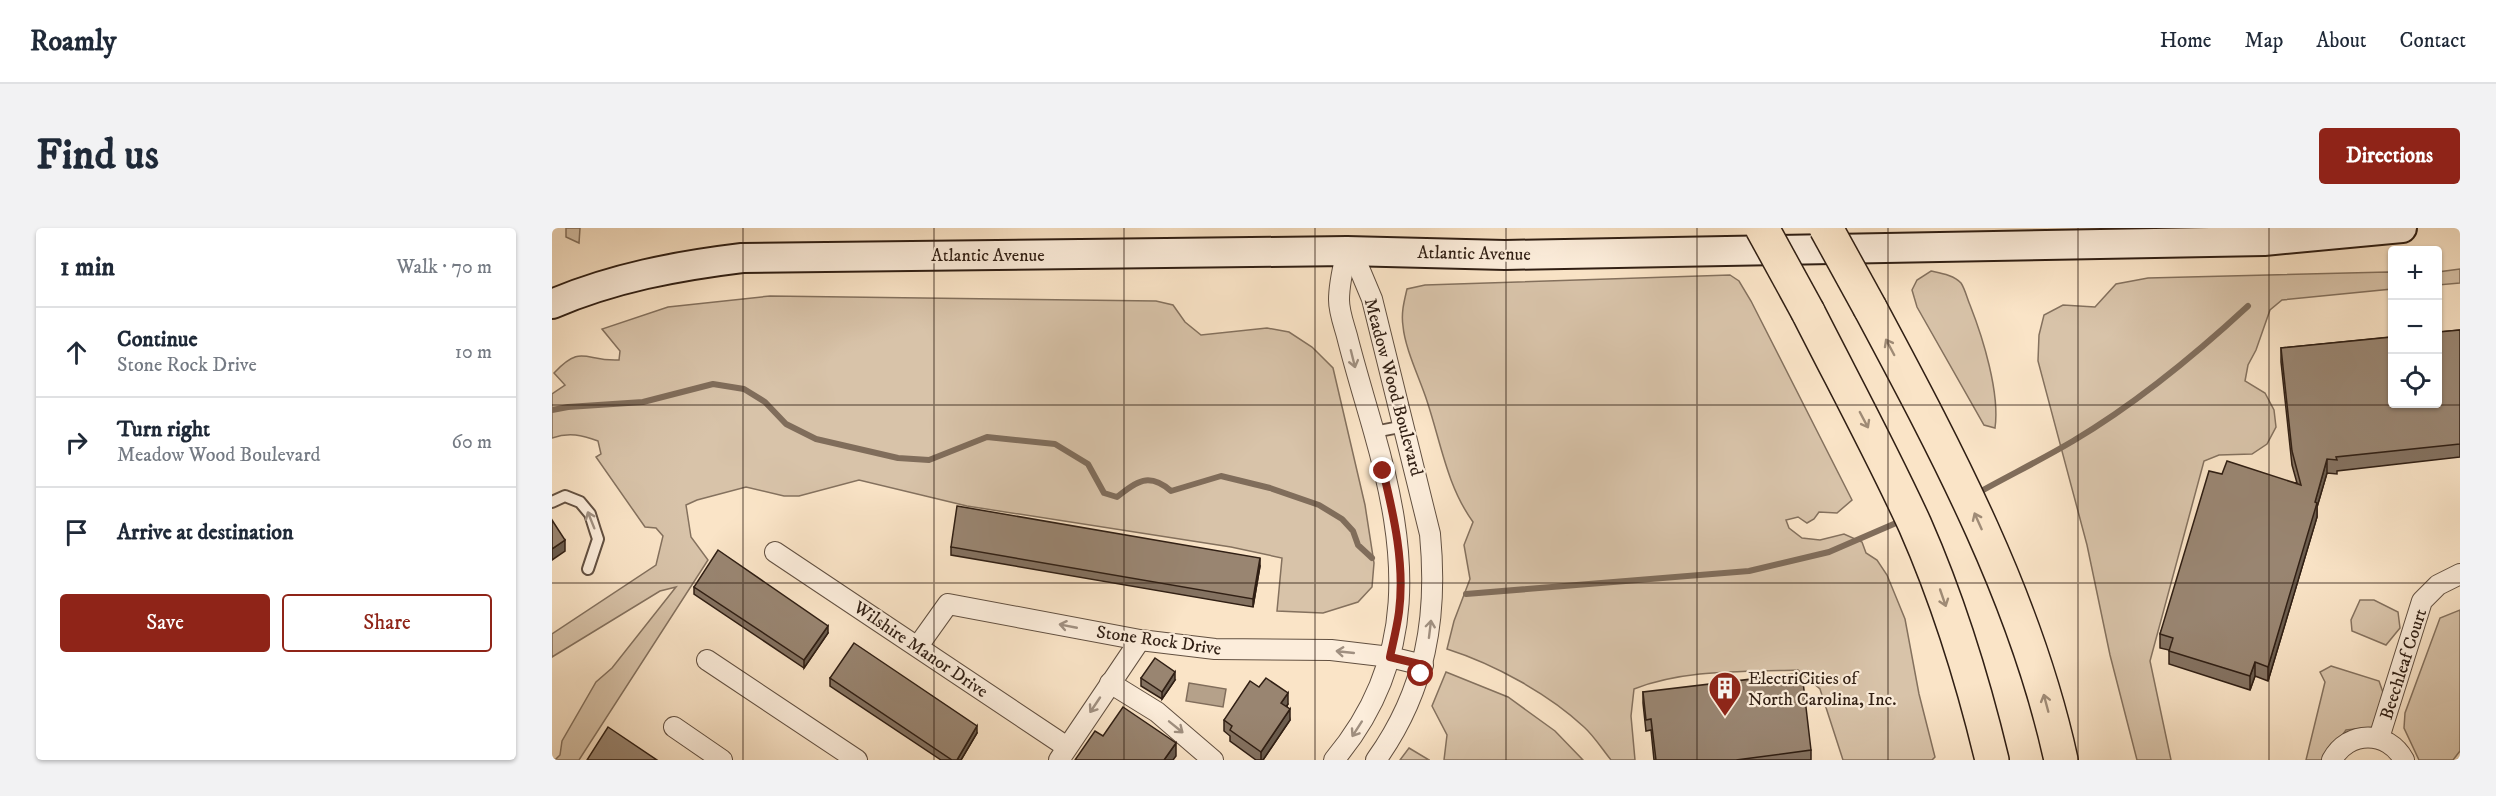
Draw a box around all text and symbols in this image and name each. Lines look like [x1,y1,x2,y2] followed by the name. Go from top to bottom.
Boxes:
[30,24,116,59] text: Roamly
[2160,28,2212,54] text: Home
[2245,28,2283,54] text: Map
[2316,28,2367,54] text: About
[2400,28,2466,54] text: Contact
[2319,128,2460,184] button: Directions
[36,130,159,182] text: Find us
[1417,242,1531,266] street label: Atlantic Avenue
[931,245,1045,267] street label: Atlantic Avenue
[2388,246,2442,408] map controls
[2388,246,2442,300] button: +
[60,251,115,284] text: 1 min
[396,255,492,280] text: Walk · 70 m
[1359,296,1427,479] street label: Meadow Wood Boulevard
[2388,300,2442,354] button: −
[117,326,198,353] text: Continue
[60,336,93,369] icon: ahead
[1884,338,1895,356] one-way arrow
[455,340,492,365] text: 10 m
[1348,349,1359,368] one-way arrow
[117,353,257,378] text: Stone Rock Drive
[2388,354,2442,408] button: locate
[1858,411,1870,428] one-way arrow
[117,416,210,443] text: Turn right
[60,426,93,459] icon: right
[452,430,492,455] text: 60 m
[117,443,321,468] text: Meadow Wood Boulevard
[1369,457,1395,483] route end
[585,512,596,530] one-way arrow
[1972,512,1983,531] one-way arrow
[60,516,93,549] icon: arrive
[117,519,294,546] text: Arrive at destination
[1938,588,1949,607] one-way arrow
[60,594,270,652] button: Save
[282,594,492,652] button: Share
[848,596,992,703] street label: Wilshire Manor Drive
[2376,606,2432,723] street label: Beechleaf Court
[1059,620,1078,631] one-way arrow
[1424,620,1435,640] one-way arrow
[1095,621,1223,661] street label: Stone Rock Drive
[1335,646,1355,657] one-way arrow
[1407,660,1433,686] route start
[1748,668,1897,711] place label: ElectriCities of North Carolina, Inc.
[1707,670,1743,717] building icon: ElectriCities of North Carolina, Inc.
[2040,694,2051,713] one-way arrow
[1089,697,1102,714] one-way arrow
[1350,720,1362,737] one-way arrow
[1168,721,1184,734] one-way arrow

